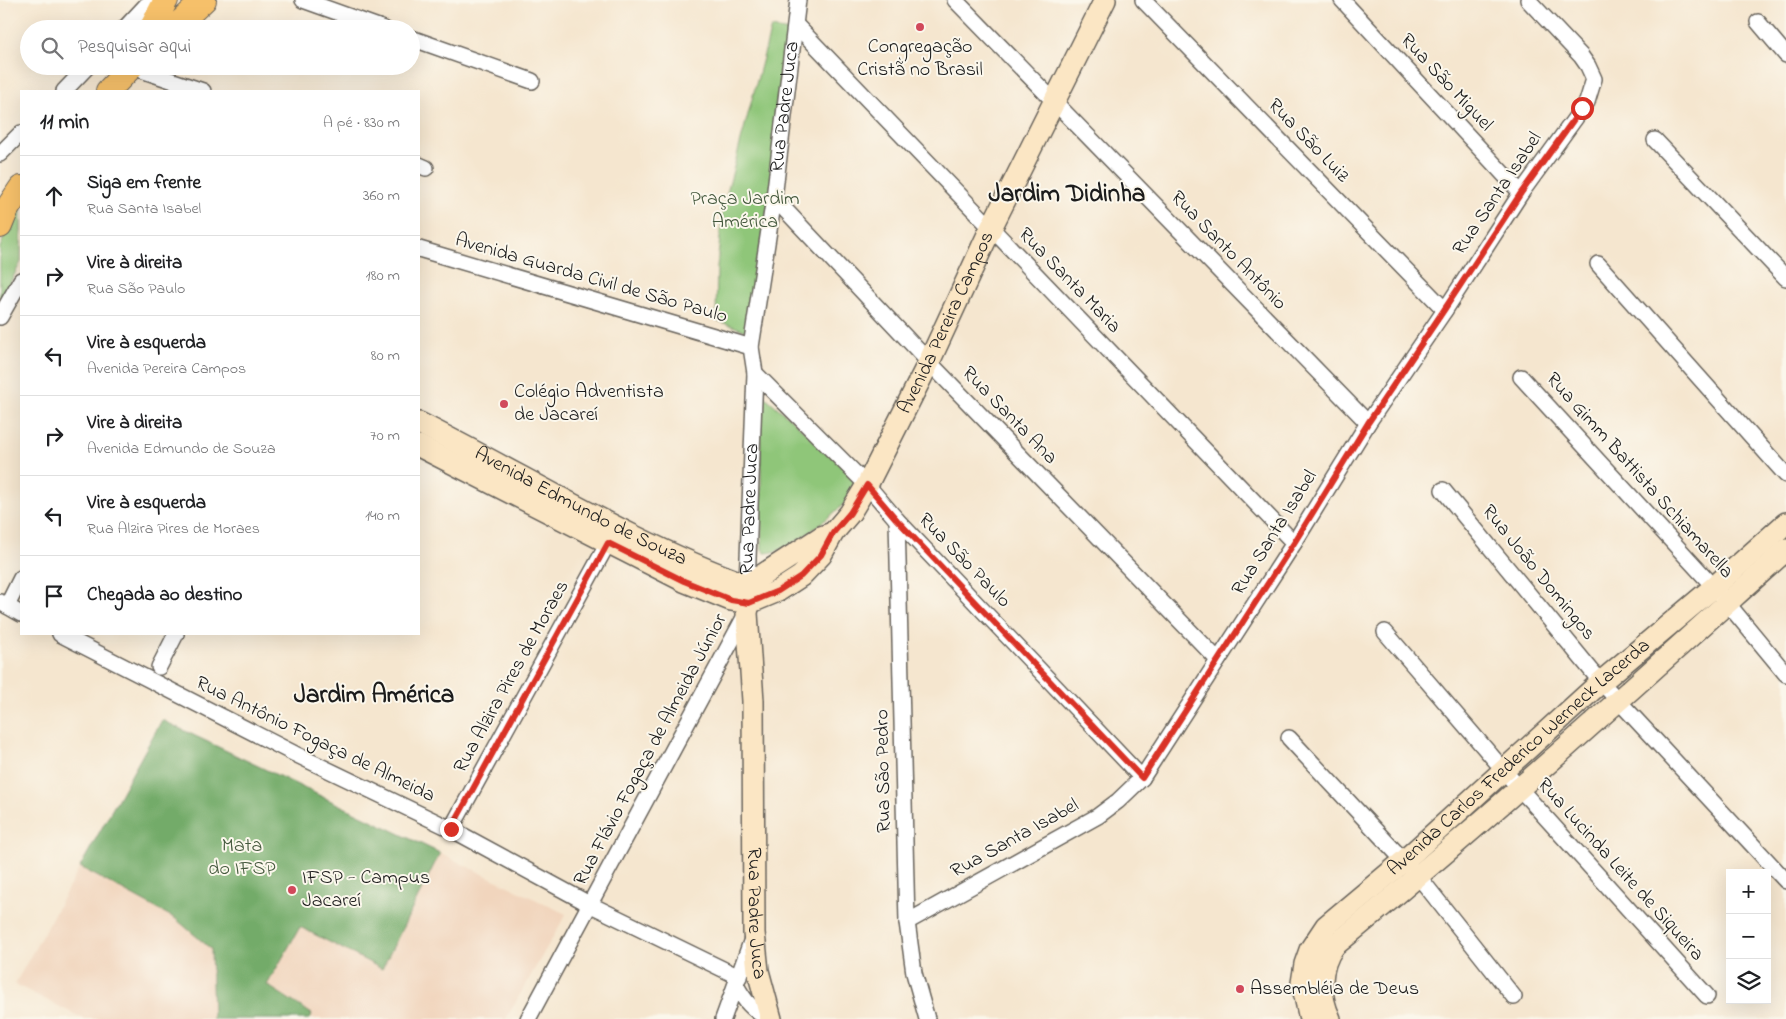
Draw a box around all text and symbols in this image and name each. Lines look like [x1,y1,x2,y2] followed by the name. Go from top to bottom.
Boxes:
[20,20,420,75] search box
[914,21,926,33] marker: Congregação Cristã no Brasil
[1392,27,1499,139] street label: Rua São Miguel
[857,33,983,85] place label: Congregação Cristã no Brasil
[38,34,66,62] icon: search
[78,34,191,61] text: Pesquisar aqui
[763,40,807,174] street label: Rua Padre Juca
[1260,92,1356,190] street label: Rua São Luiz
[1571,97,1594,120] route start
[40,108,89,138] text: 11 min
[323,111,400,135] text: A pé · 830 m
[1446,127,1550,261] street label: Rua Santa Isabel
[87,170,201,197] text: Siga em frente
[989,177,1145,213] district label: Jardim Didinha
[40,182,68,210] icon: ahead
[363,184,400,208] text: 360 m
[1163,184,1293,318] street label: Rua Santo Antônio
[690,185,800,237] park label: Praça Jardim América
[87,197,201,221] text: Rua Santa Isabel
[1011,221,1127,341] street label: Rua Santa Maria
[451,226,731,332] street label: Avenida Guarda Civil de São Paulo
[891,227,1002,419] street label: Avenida Pereira Campos
[87,250,182,277] text: Vire à direita
[40,262,68,290] icon: right
[366,264,400,288] text: 180 m
[87,277,185,301] text: Rua São Paulo
[87,330,206,357] text: Vire à esquerda
[40,342,68,370] icon: left
[371,344,400,368] text: 80 m
[87,357,246,381] text: Avenida Pereira Campos
[954,360,1064,472] street label: Rua Santa Ana
[1538,366,1740,586] street label: Rua Gimm Battista Schiamarella
[514,378,664,430] place label: Colégio Adventista de Jacareí
[498,398,510,410] marker: Colégio Adventista de Jacareí
[87,410,182,437] text: Vire à direita
[40,422,68,450] icon: right
[370,424,400,448] text: 70 m
[87,437,276,461] text: Avenida Edmundo de Souza
[469,440,692,574] street label: Avenida Edmundo de Souza
[733,443,767,575] street label: Rua Padre Juca
[1225,465,1325,601] street label: Rua Santa Isabel
[87,490,206,517] text: Vire à esquerda
[1473,499,1602,648] street label: Rua João Domingos
[40,502,68,530] icon: left
[365,504,400,528] text: 140 m
[911,507,1017,615] street label: Rua São Paulo
[87,517,260,541] text: Rua Alzira Pires de Moraes
[447,575,577,779] street label: Rua Alzira Pires de Moraes
[40,582,68,610] icon: arrive
[87,582,242,609] text: Chegada ao destino
[567,608,737,892] street label: Rua Flávio Fogaça de Almeida Júnior
[1381,632,1657,883] street label: Avenida Carlos Frederico Werneck Lacerda
[190,669,440,812] street label: Rua Antônio Fogaça de Almeida
[294,678,454,714] district label: Jardim América
[868,709,900,833] street label: Rua São Pedro
[1530,772,1710,968] street label: Rua Lucinda Leite de Siqueira
[946,792,1084,886] street label: Rua Santa Isabel
[440,818,463,841] route end
[208,832,276,884] park label: Mata do IFSP
[739,848,774,983] street label: Rua Padre Juca
[302,864,430,916] place label: IFSP - Campus Jacareí
[1726,869,1771,1004] map controls
[1726,869,1771,914] button: +
[286,884,298,896] marker: IFSP - Campus Jacareí
[1726,914,1771,959] button: −
[1726,959,1771,1004] button: layers
[1250,975,1419,1004] place label: Assembléia de Deus
[1234,983,1246,995] marker: Assembléia de Deus

